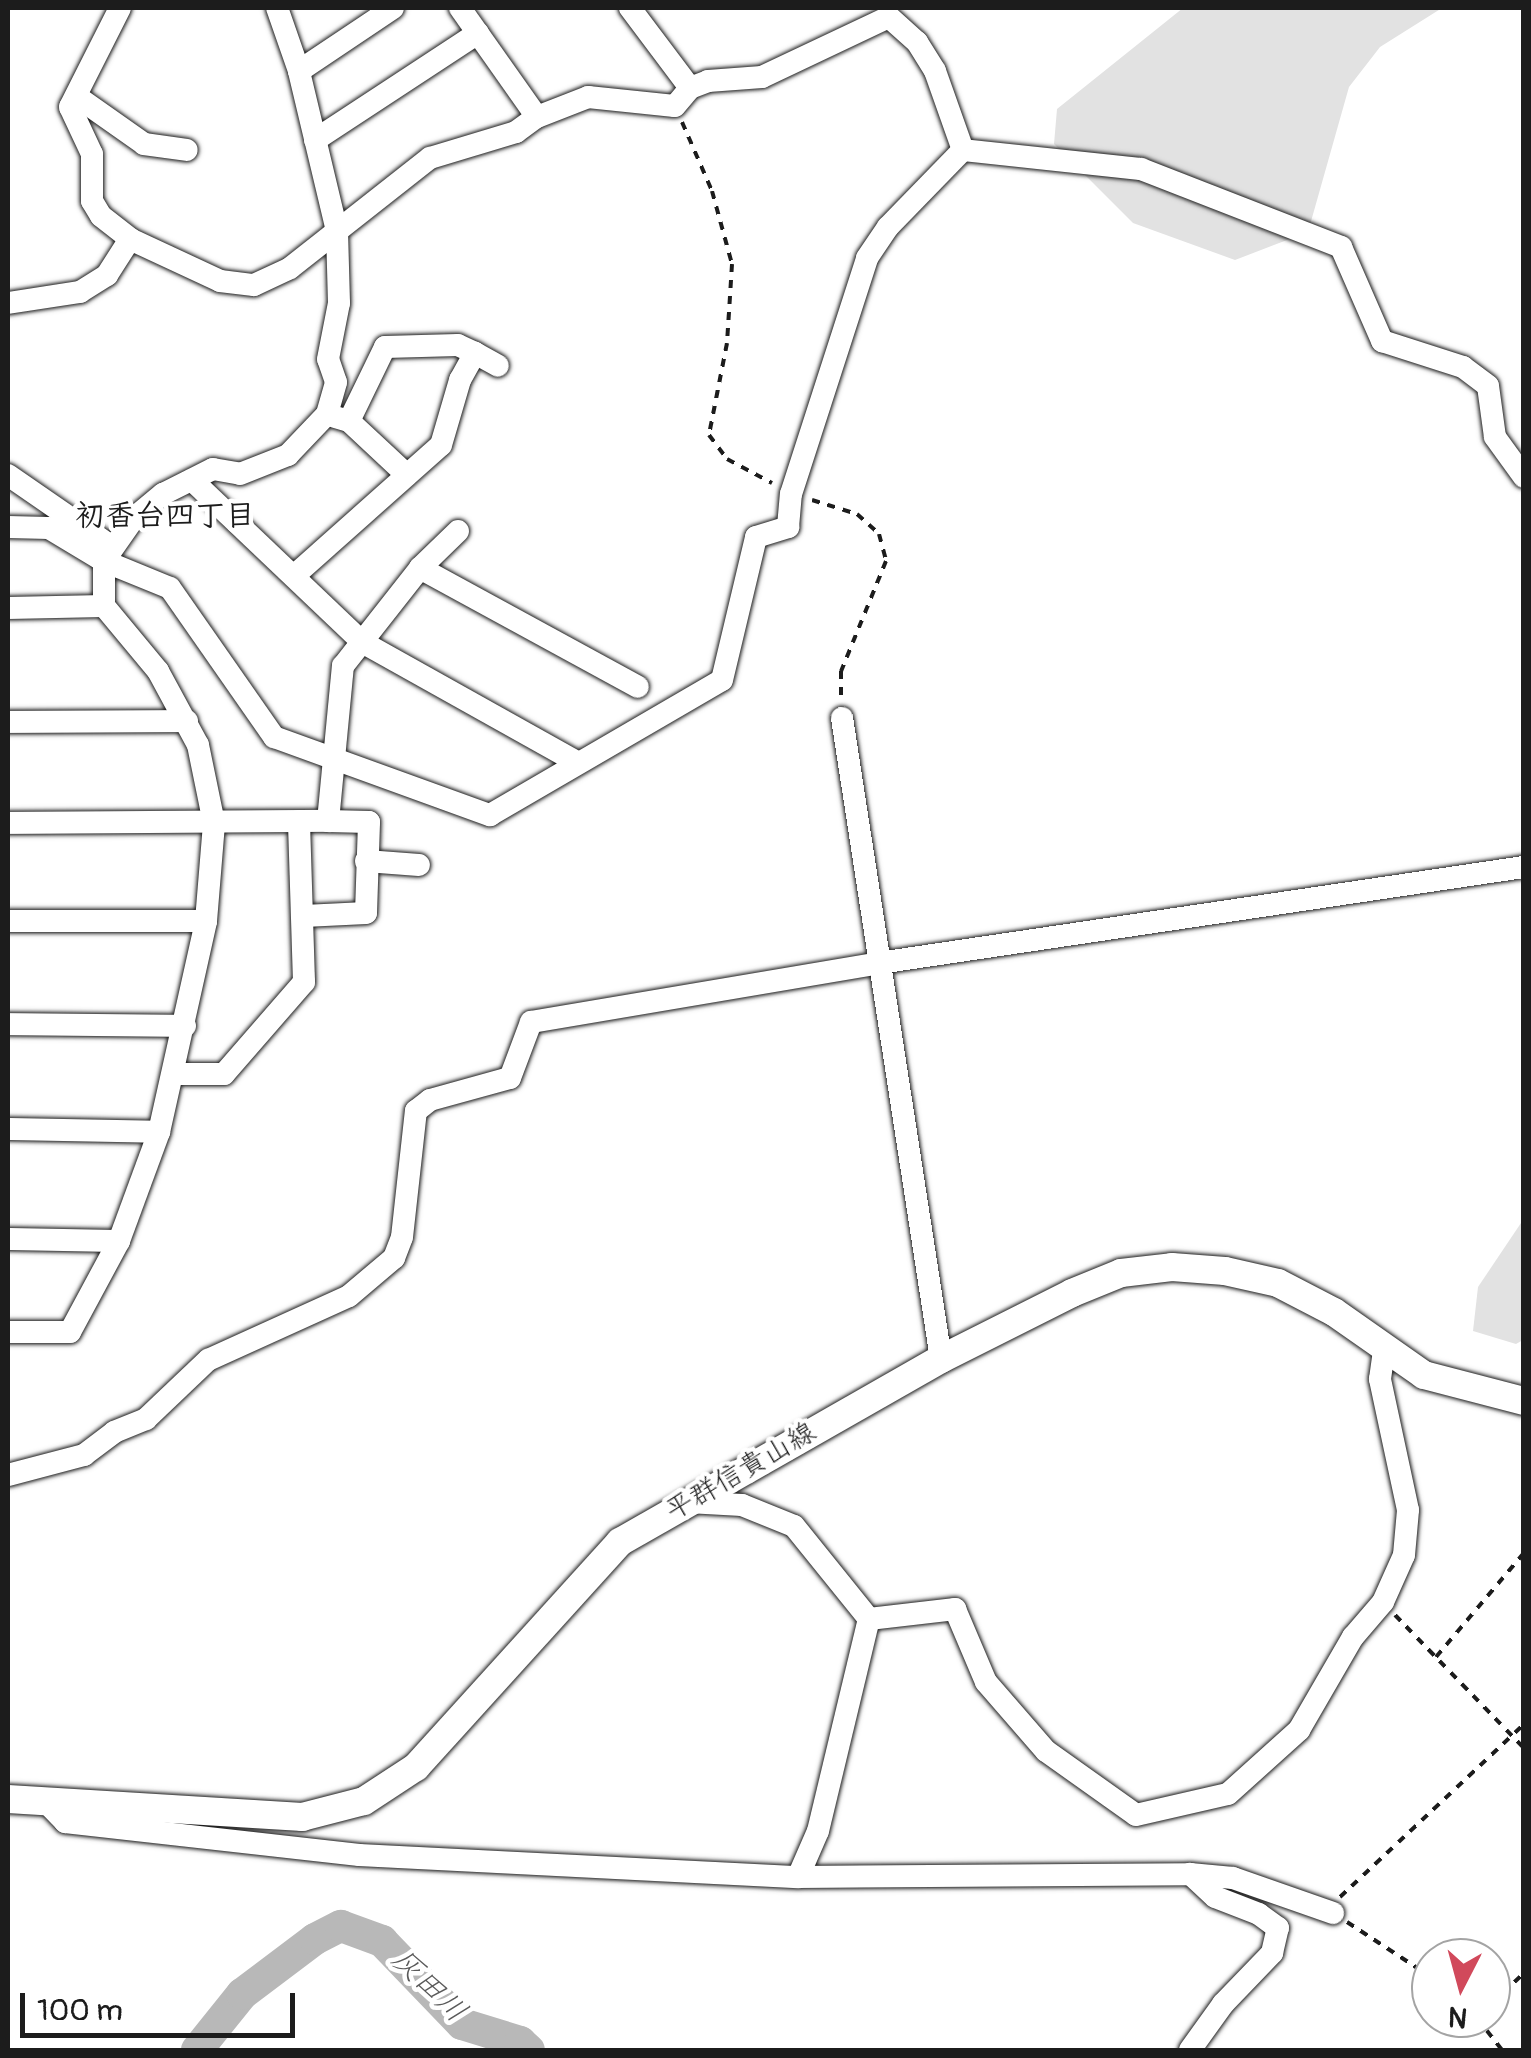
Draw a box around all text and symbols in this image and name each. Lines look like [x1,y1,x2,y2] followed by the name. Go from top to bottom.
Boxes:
[75,498,255,534] district label: 初香台四丁目
[660,1415,822,1529] street label: 平群信貴山線
[1411,1938,1511,2038] north arrow
[384,1942,474,2030] water label: 灰田川
[25,1973,300,2035] scale bar
[37,1992,123,2029] text: 100 m
[1447,1998,1469,2035] text: N

